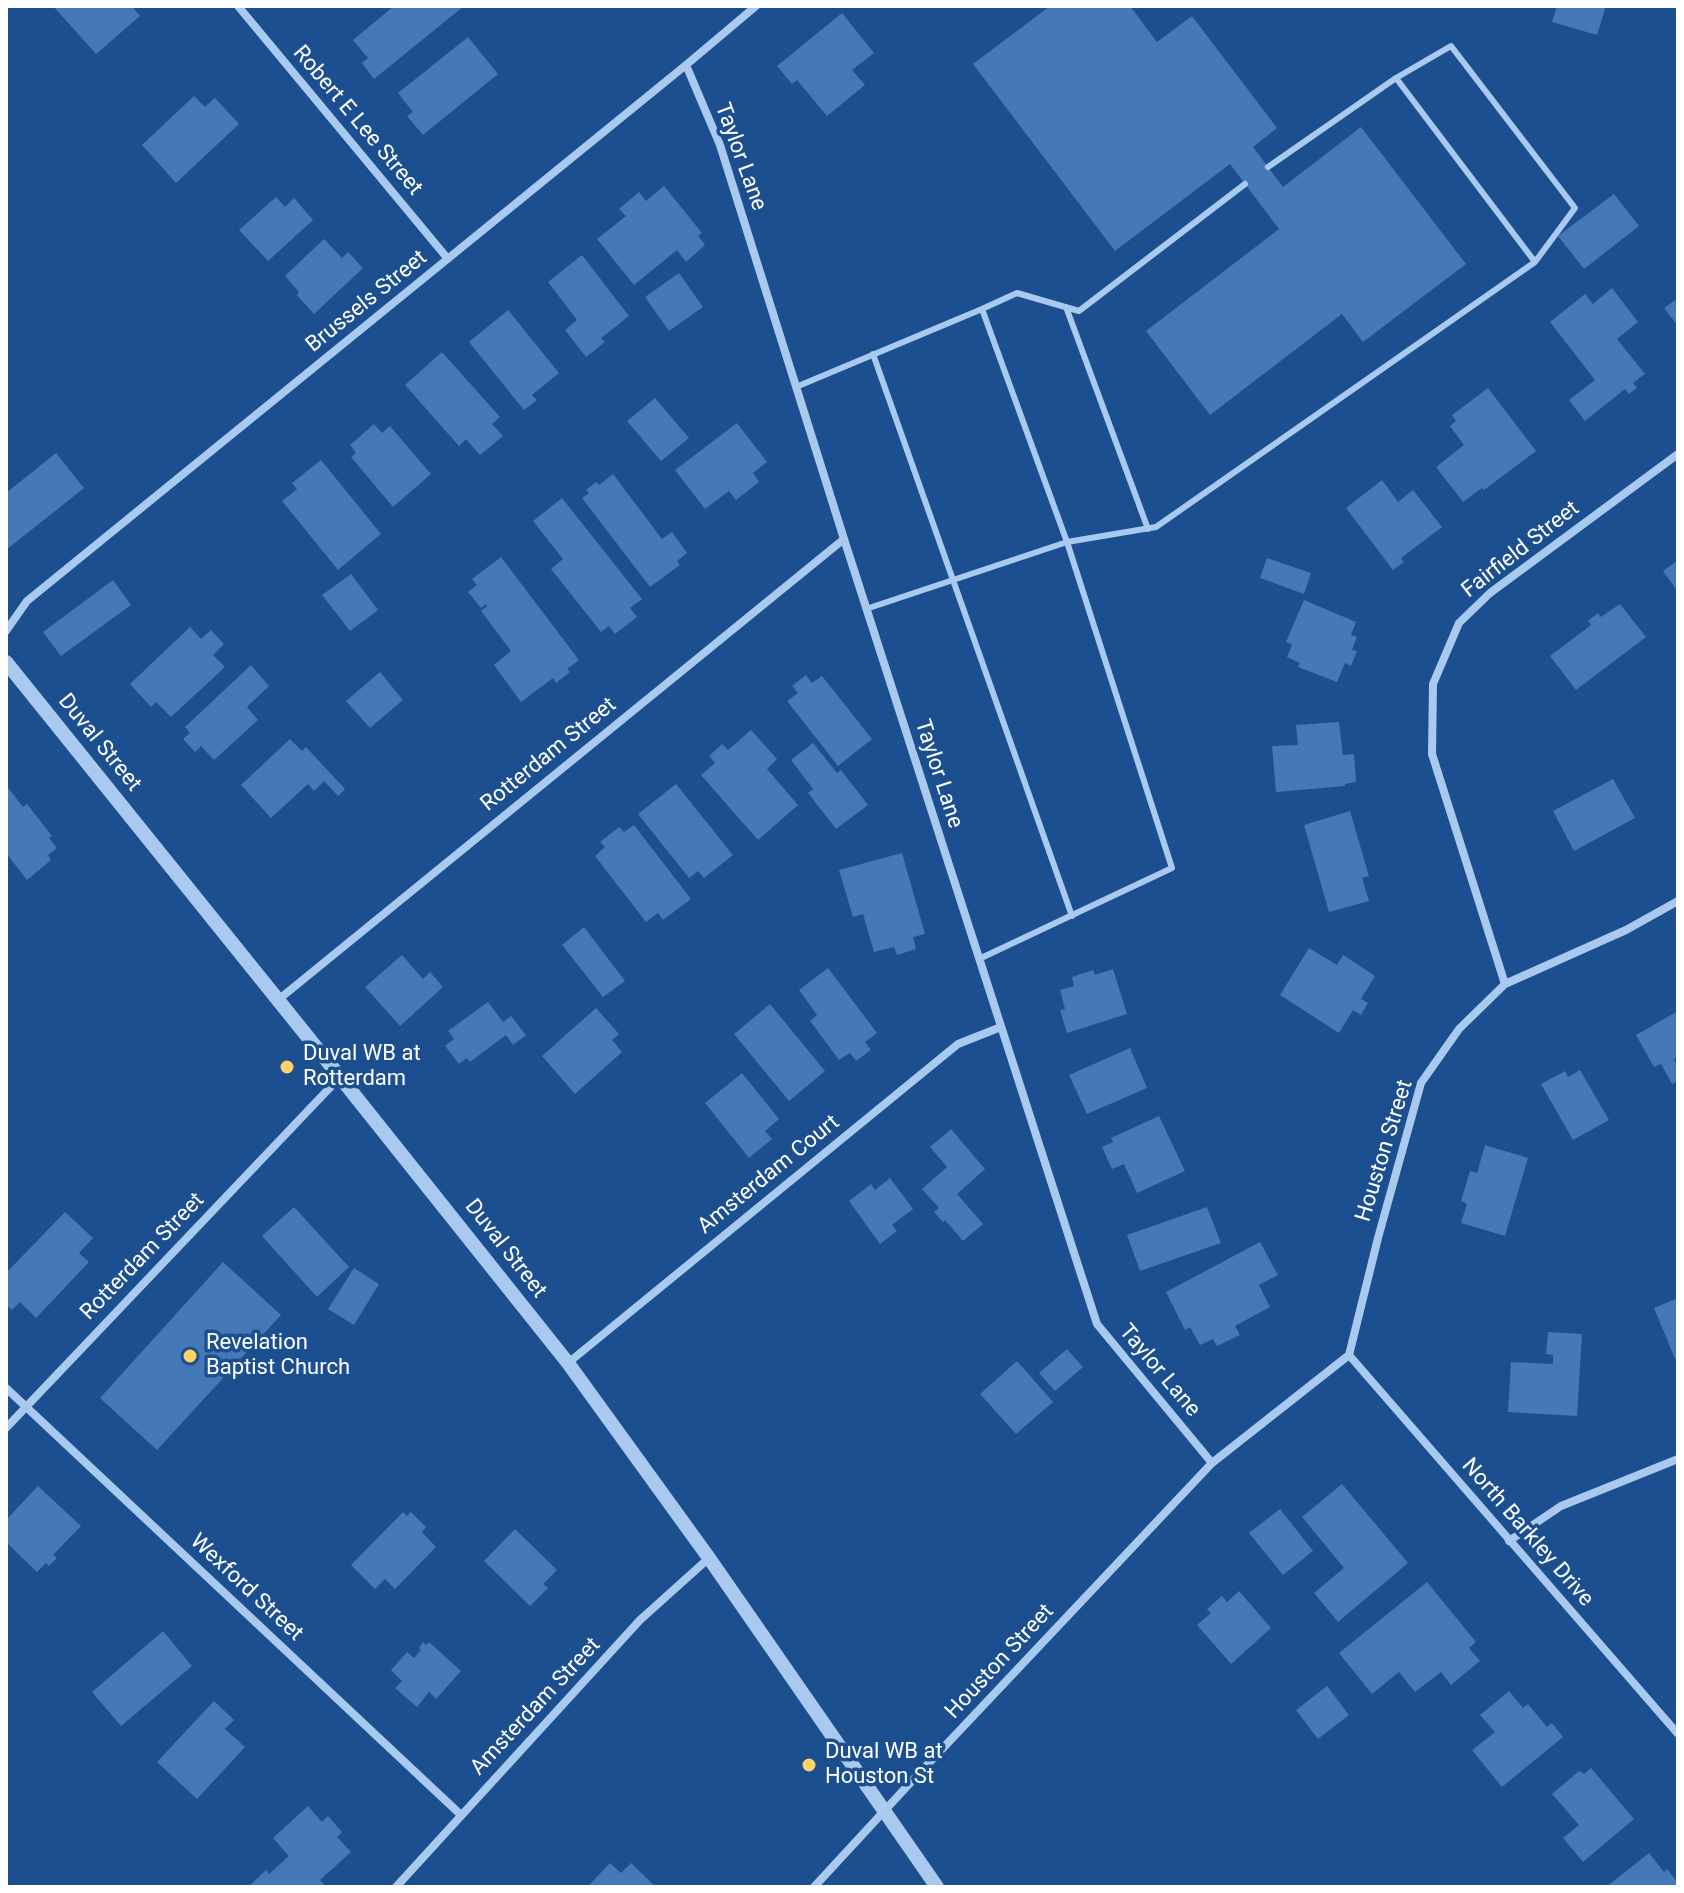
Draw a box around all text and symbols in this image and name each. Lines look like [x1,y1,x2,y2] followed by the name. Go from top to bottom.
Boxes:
[287,41,427,201] street label: Robert E Lee Street
[708,100,772,214] street label: Taylor Lane
[301,245,433,359] street label: Brussels Street
[1457,496,1585,604] street label: Fairfield Street
[52,689,146,797] street label: Duval Street
[476,692,622,818] street label: Rotterdam Street
[908,716,968,832] street label: Taylor Lane
[303,1041,421,1092] place label: Duval WB at Rotterdam
[278,1058,296,1076] marker: Duval WB at Rotterdam
[1351,1077,1419,1225] street label: Houston Street
[693,1110,845,1240] street label: Amsterdam Court
[76,1188,210,1326] street label: Rotterdam Street
[458,1194,552,1304] street label: Duval Street
[1113,1319,1205,1423] street label: Taylor Lane
[206,1330,350,1382] place label: Revelation Baptist Church
[181,1347,199,1365] marker: Revelation Baptist Church
[1456,1454,1598,1612] street label: North Barkley Drive
[184,1529,308,1647] street label: Wexford Street
[940,1599,1060,1725] street label: Houston Street
[466,1633,606,1781] street label: Amsterdam Street
[825,1739,943,1790] place label: Duval WB at Houston St
[800,1756,818,1774] marker: Duval WB at Houston St

